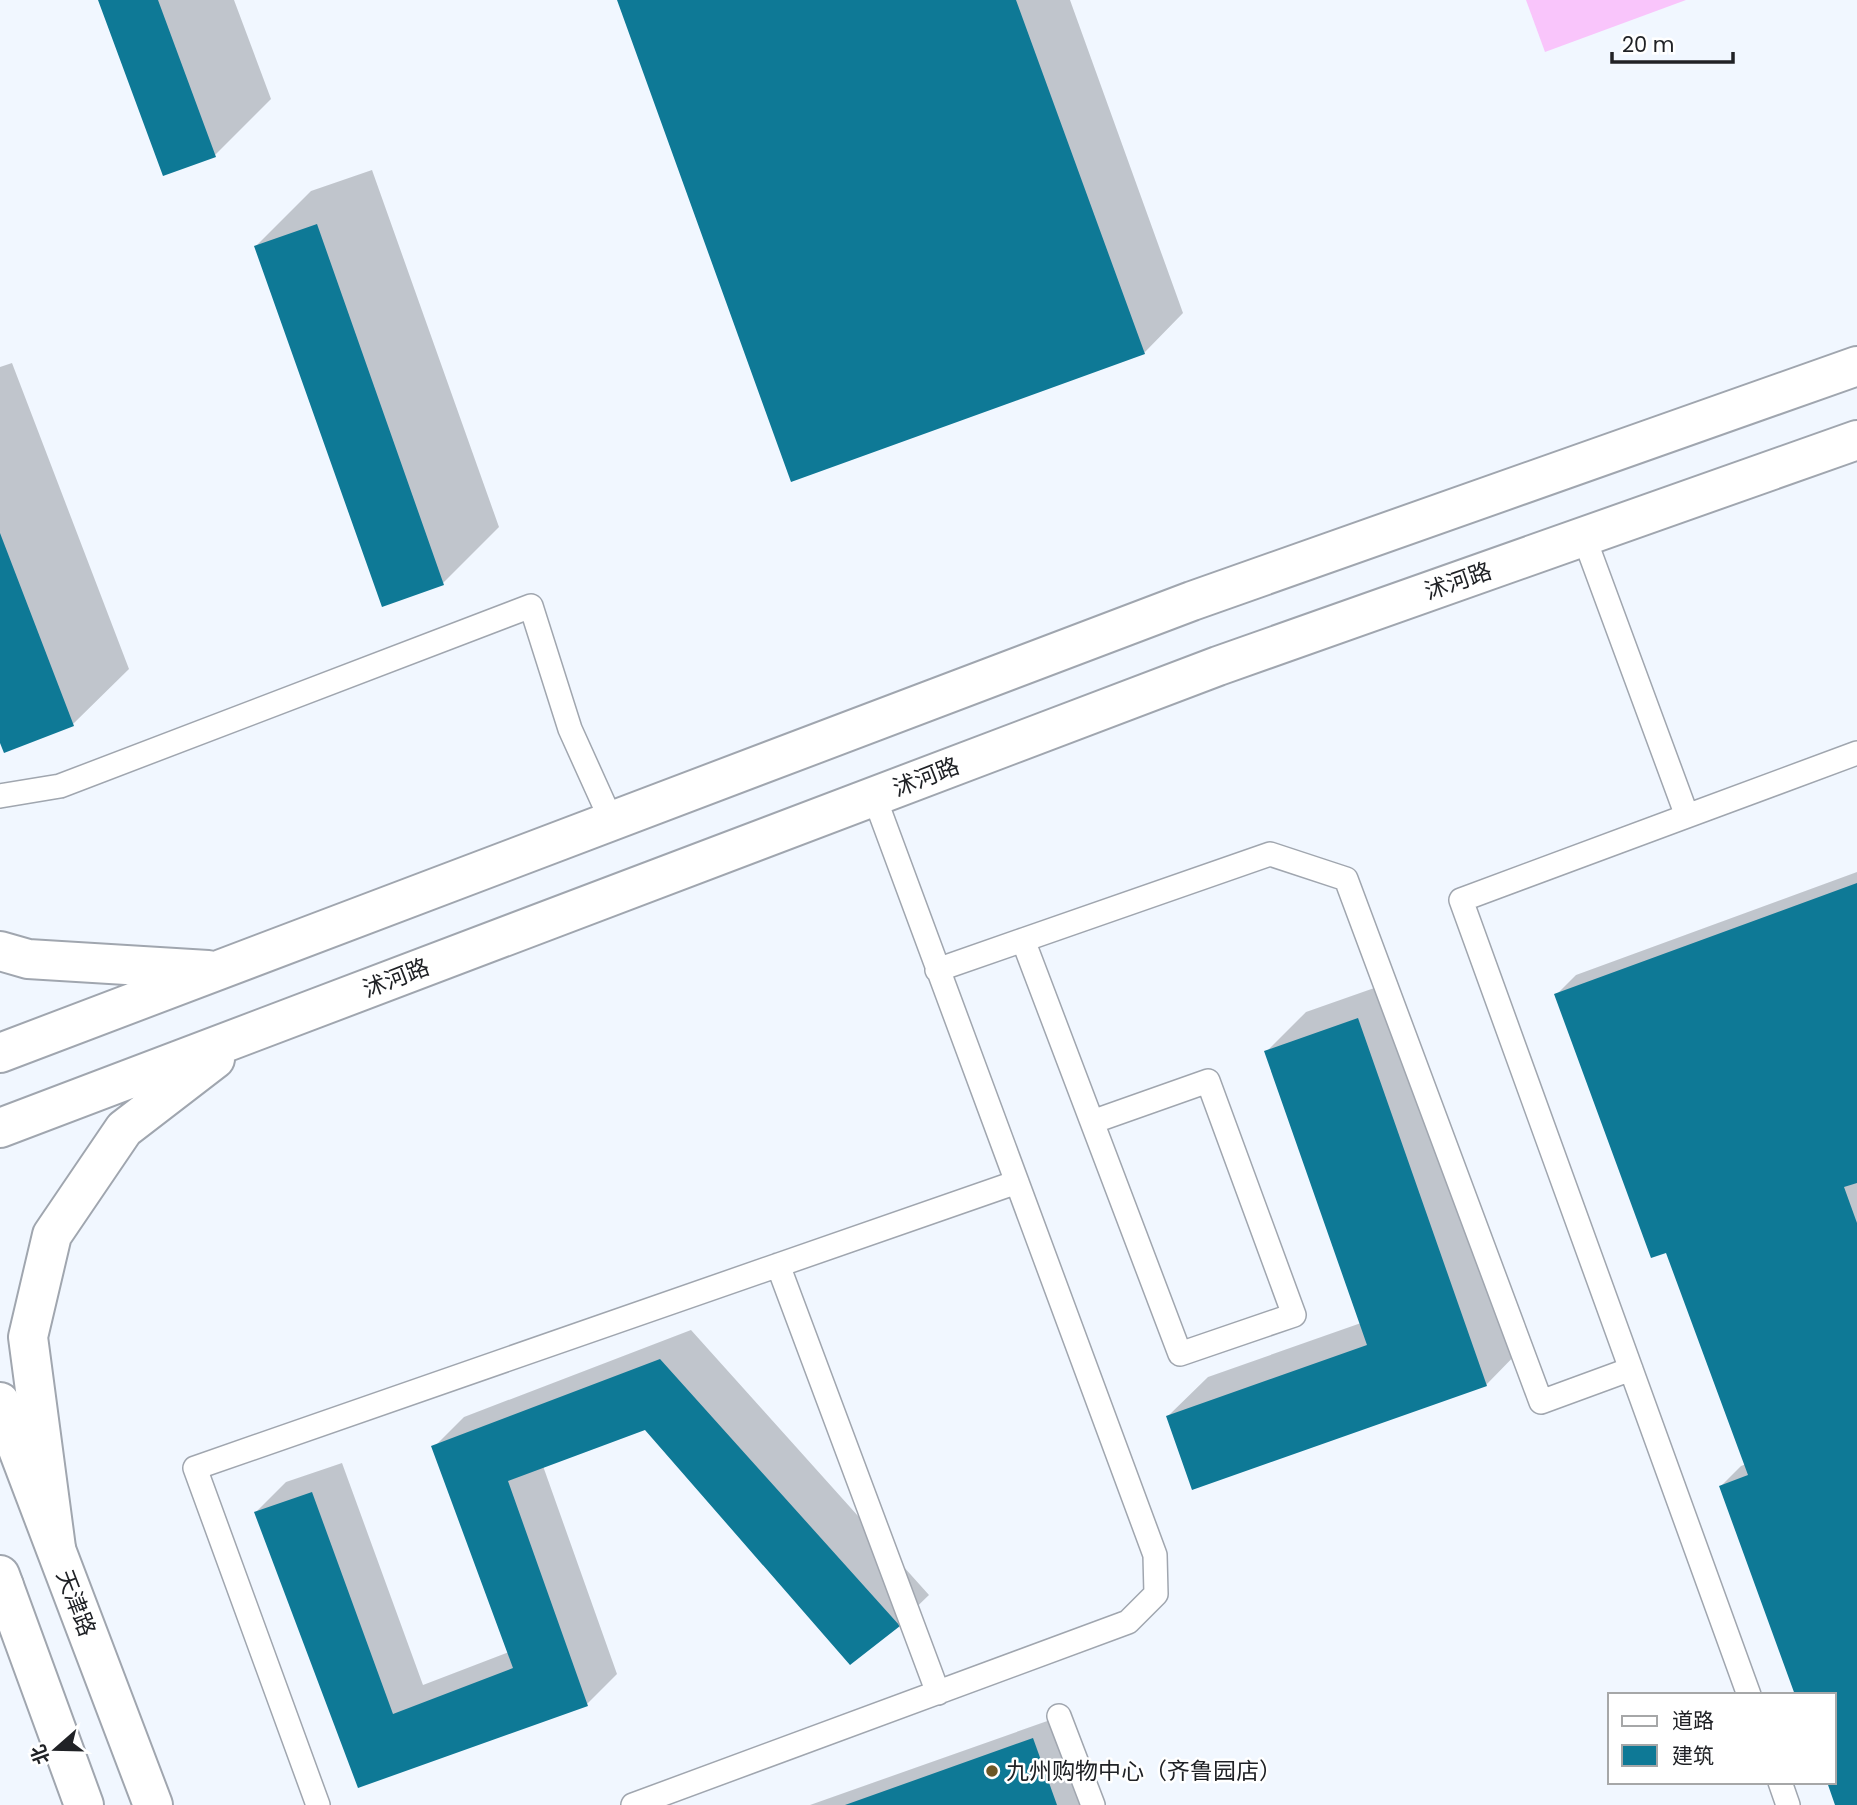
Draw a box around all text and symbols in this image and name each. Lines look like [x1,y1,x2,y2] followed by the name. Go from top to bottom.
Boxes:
[1612,21,1733,65] scale bar
[1622,30,1675,59] text: 20 m
[1420,555,1496,607] street label: 沭河路
[888,750,964,804] street label: 沭河路
[358,951,434,1005] street label: 沭河路
[49,1565,103,1641] street label: 天津路
[1608,1693,1836,1784] legend
[1672,1706,1714,1735] text: 道路
[21,1714,91,1784] north arrow
[25,1741,56,1768] text: 北
[1672,1741,1714,1770] text: 建筑
[1006,1755,1282,1787] place label: 九州购物中心（齐鲁园店）
[984,1763,1000,1779] marker: 九州购物中心（齐鲁园店）

